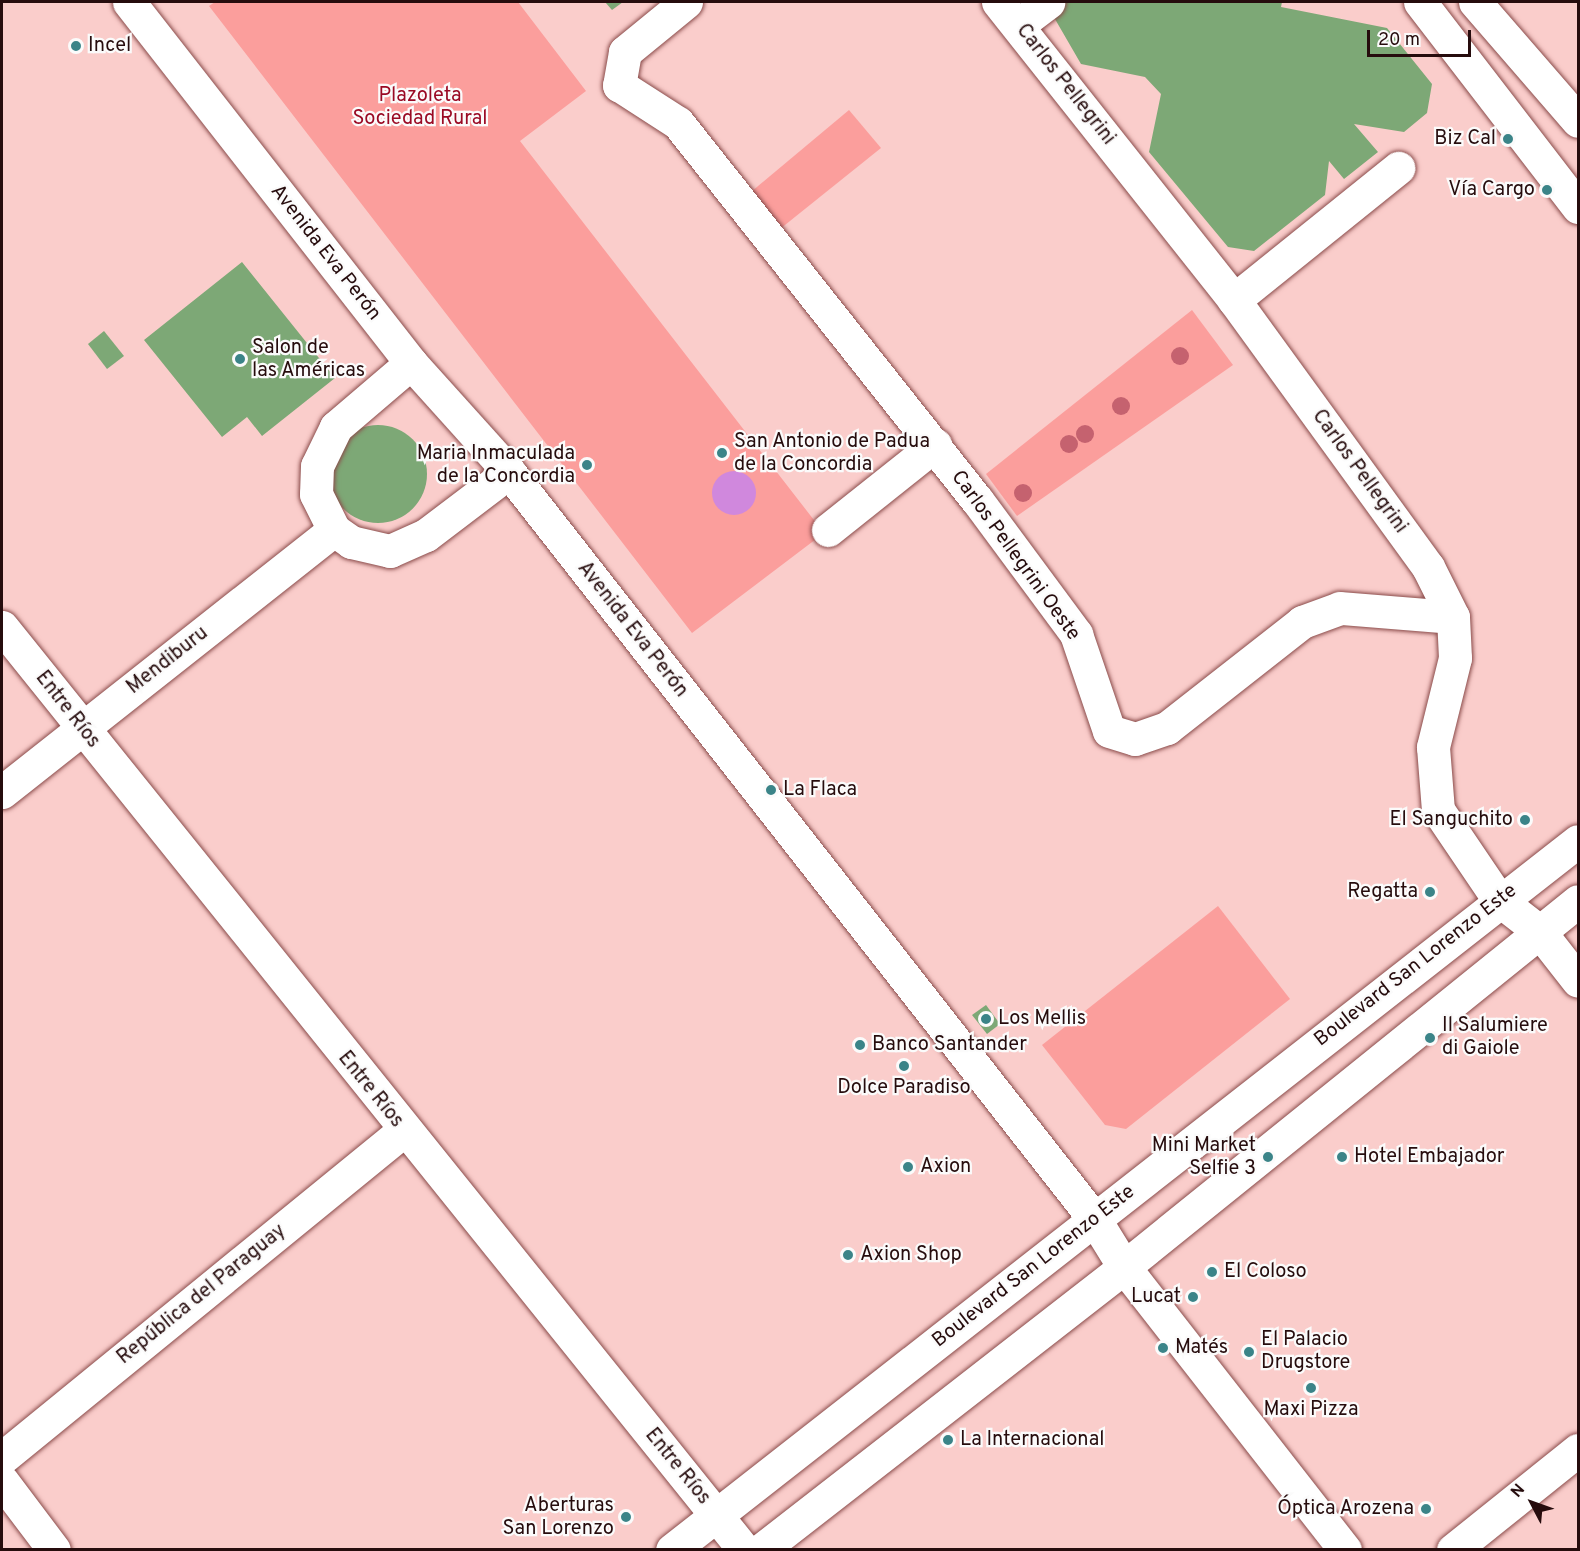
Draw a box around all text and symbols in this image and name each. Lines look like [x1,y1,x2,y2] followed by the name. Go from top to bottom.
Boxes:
[1370,18,1474,56] scale bar
[1010,20,1120,150] street label: Carlos Pellegrini
[1378,29,1420,52] text: 20 m
[88,34,131,58] place label: Incel
[69,39,83,53] marker: Incel
[353,84,487,131] park label: Plazoleta Sociedad Rural
[1434,127,1496,151] place label: Biz Cal
[1501,132,1515,146] marker: Biz Cal
[1448,178,1535,202] place label: Vía Cargo
[265,180,385,326] street label: Avenida Eva Perón
[1540,183,1554,197] marker: Vía Cargo
[252,336,366,383] place label: Salon de las Américas
[233,352,247,366] marker: Salon de las Américas
[1306,405,1412,539] street label: Carlos Pellegrini
[734,430,931,477] place label: San Antonio de Padua de la Concordia
[417,442,575,489] place label: Maria Inmaculada de la Concordia
[715,446,729,460] marker: San Antonio de Padua de la Concordia
[580,458,594,472] marker: Maria Inmaculada de la Concordia
[945,466,1085,646] street label: Carlos Pellegrini Oeste
[572,557,692,703] street label: Avenida Eva Perón
[123,622,213,700] street label: Mendiburu
[30,667,104,753] street label: Entre Ríos
[783,778,857,802] place label: La Flaca
[764,783,778,797] marker: La Flaca
[1389,808,1513,832] place label: El Sanguchito
[1518,813,1532,827] marker: El Sanguchito
[1310,879,1522,1053] street label: Boulevard San Lorenzo Este
[1347,880,1418,904] place label: Regatta
[1423,885,1437,899] marker: Regatta
[998,1007,1086,1031] place label: Los Mellis
[979,1012,993,1026] marker: Los Mellis
[1442,1014,1548,1061] place label: Il Salumiere di Gaiole
[1423,1031,1437,1045] marker: Il Salumiere di Gaiole
[872,1033,1027,1057] place label: Banco Santander
[853,1038,867,1052] marker: Banco Santander
[332,1047,408,1133] street label: Entre Ríos
[897,1059,911,1073] marker: Dolce Paradiso
[837,1076,971,1100] place label: Dolce Paradiso
[1152,1134,1256,1181] place label: Mini Market Selfie 3
[1354,1145,1504,1169] place label: Hotel Embajador
[1261,1150,1275,1164] marker: Mini Market Selfie 3
[1335,1150,1349,1164] marker: Hotel Embajador
[920,1155,971,1179] place label: Axion
[901,1160,915,1174] marker: Axion
[928,1180,1140,1354] street label: Boulevard San Lorenzo Este
[113,1220,291,1370] street label: República del Paraguay
[860,1243,962,1267] place label: Axion Shop
[841,1248,855,1262] marker: Axion Shop
[1224,1260,1307,1284] place label: El Coloso
[1205,1265,1219,1279] marker: El Coloso
[1131,1285,1181,1309] place label: Lucat
[1186,1290,1200,1304] marker: Lucat
[1261,1328,1350,1375] place label: El Palacio Drugstore
[1175,1336,1228,1360] place label: Matés
[1156,1341,1170,1355] marker: Matés
[1242,1345,1256,1359] marker: El Palacio Drugstore
[1304,1381,1318,1395] marker: Maxi Pizza
[1264,1398,1358,1422] place label: Maxi Pizza
[639,1424,715,1510] street label: Entre Ríos
[960,1428,1104,1452] place label: La Internacional
[941,1433,955,1447] marker: La Internacional
[1502,1473,1562,1533] north arrow
[1507,1480,1530,1502] text: N
[502,1494,614,1541] place label: Aberturas San Lorenzo
[1276,1497,1414,1521] place label: Óptica Arozena
[1419,1502,1433,1516] marker: Óptica Arozena
[619,1510,633,1524] marker: Aberturas San Lorenzo

